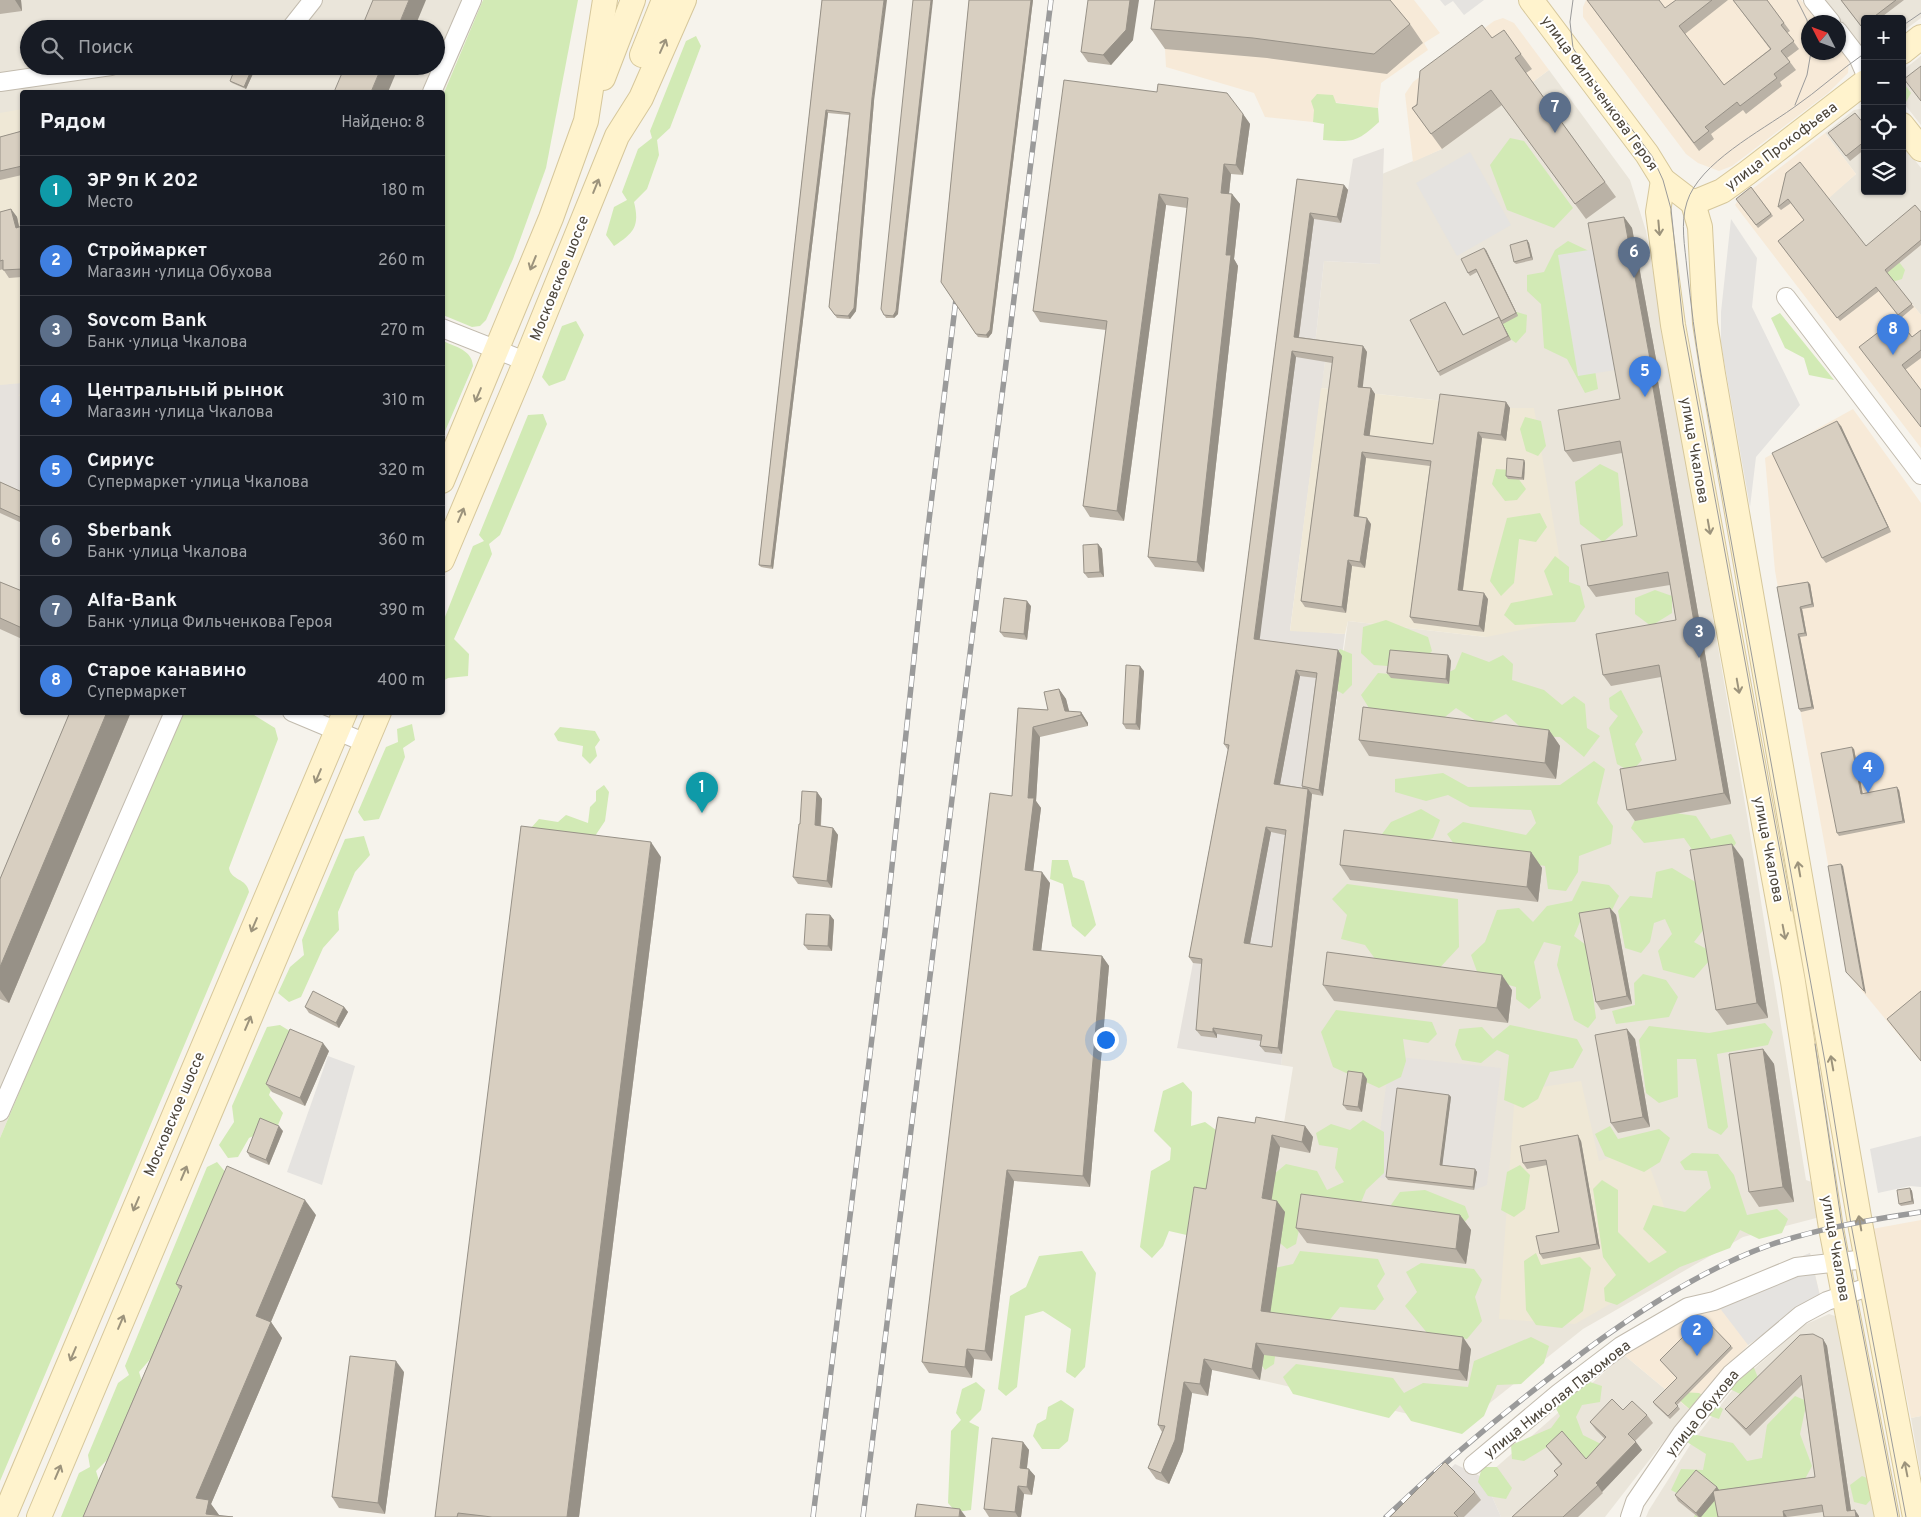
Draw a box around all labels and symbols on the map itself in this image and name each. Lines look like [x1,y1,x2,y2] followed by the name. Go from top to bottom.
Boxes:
[1536,12,1662,175] street label: улица Фильченкова Героя
[1801,15,1846,60] north arrow
[659,39,669,54] one-way arrow
[1539,92,1571,133] pin: 7
[1722,99,1842,196] street label: улица Прокофьева
[592,179,602,194] one-way arrow
[527,213,594,344] street label: Московское шоссе
[1655,220,1664,236] one-way arrow
[1618,237,1650,278] pin: 6
[527,255,537,270] one-way arrow
[1877,314,1909,355] pin: 8
[1629,356,1661,397] pin: 5
[473,387,483,402] one-way arrow
[1675,396,1712,505] street label: улица Чкалова
[457,508,467,523] one-way arrow
[1705,518,1714,534] one-way arrow
[1683,617,1715,658] pin: 3
[1734,678,1744,694] one-way arrow
[1852,752,1884,793] pin: 4
[312,768,322,783] one-way arrow
[686,772,718,813] pin: 1
[1748,795,1787,904] street label: улица Чкалова
[1794,861,1804,877] one-way arrow
[249,917,258,932] one-way arrow
[1780,924,1790,940] one-way arrow
[243,1016,253,1031] one-way arrow
[1093,1027,1119,1053] your location
[141,1049,210,1180] street label: Московское шоссе
[1827,1056,1837,1072] one-way arrow
[180,1166,190,1181] one-way arrow
[1816,1194,1853,1303] street label: улица Чкалова
[131,1196,141,1211] one-way arrow
[1854,1216,1864,1232] one-way arrow
[117,1315,126,1330] one-way arrow
[1681,1315,1713,1356] pin: 2
[1481,1337,1635,1463] street label: улица Николая Пахомова
[68,1346,78,1361] one-way arrow
[1662,1367,1744,1461] street label: улица Обухова
[1901,1461,1910,1477] one-way arrow
[53,1465,63,1480] one-way arrow

